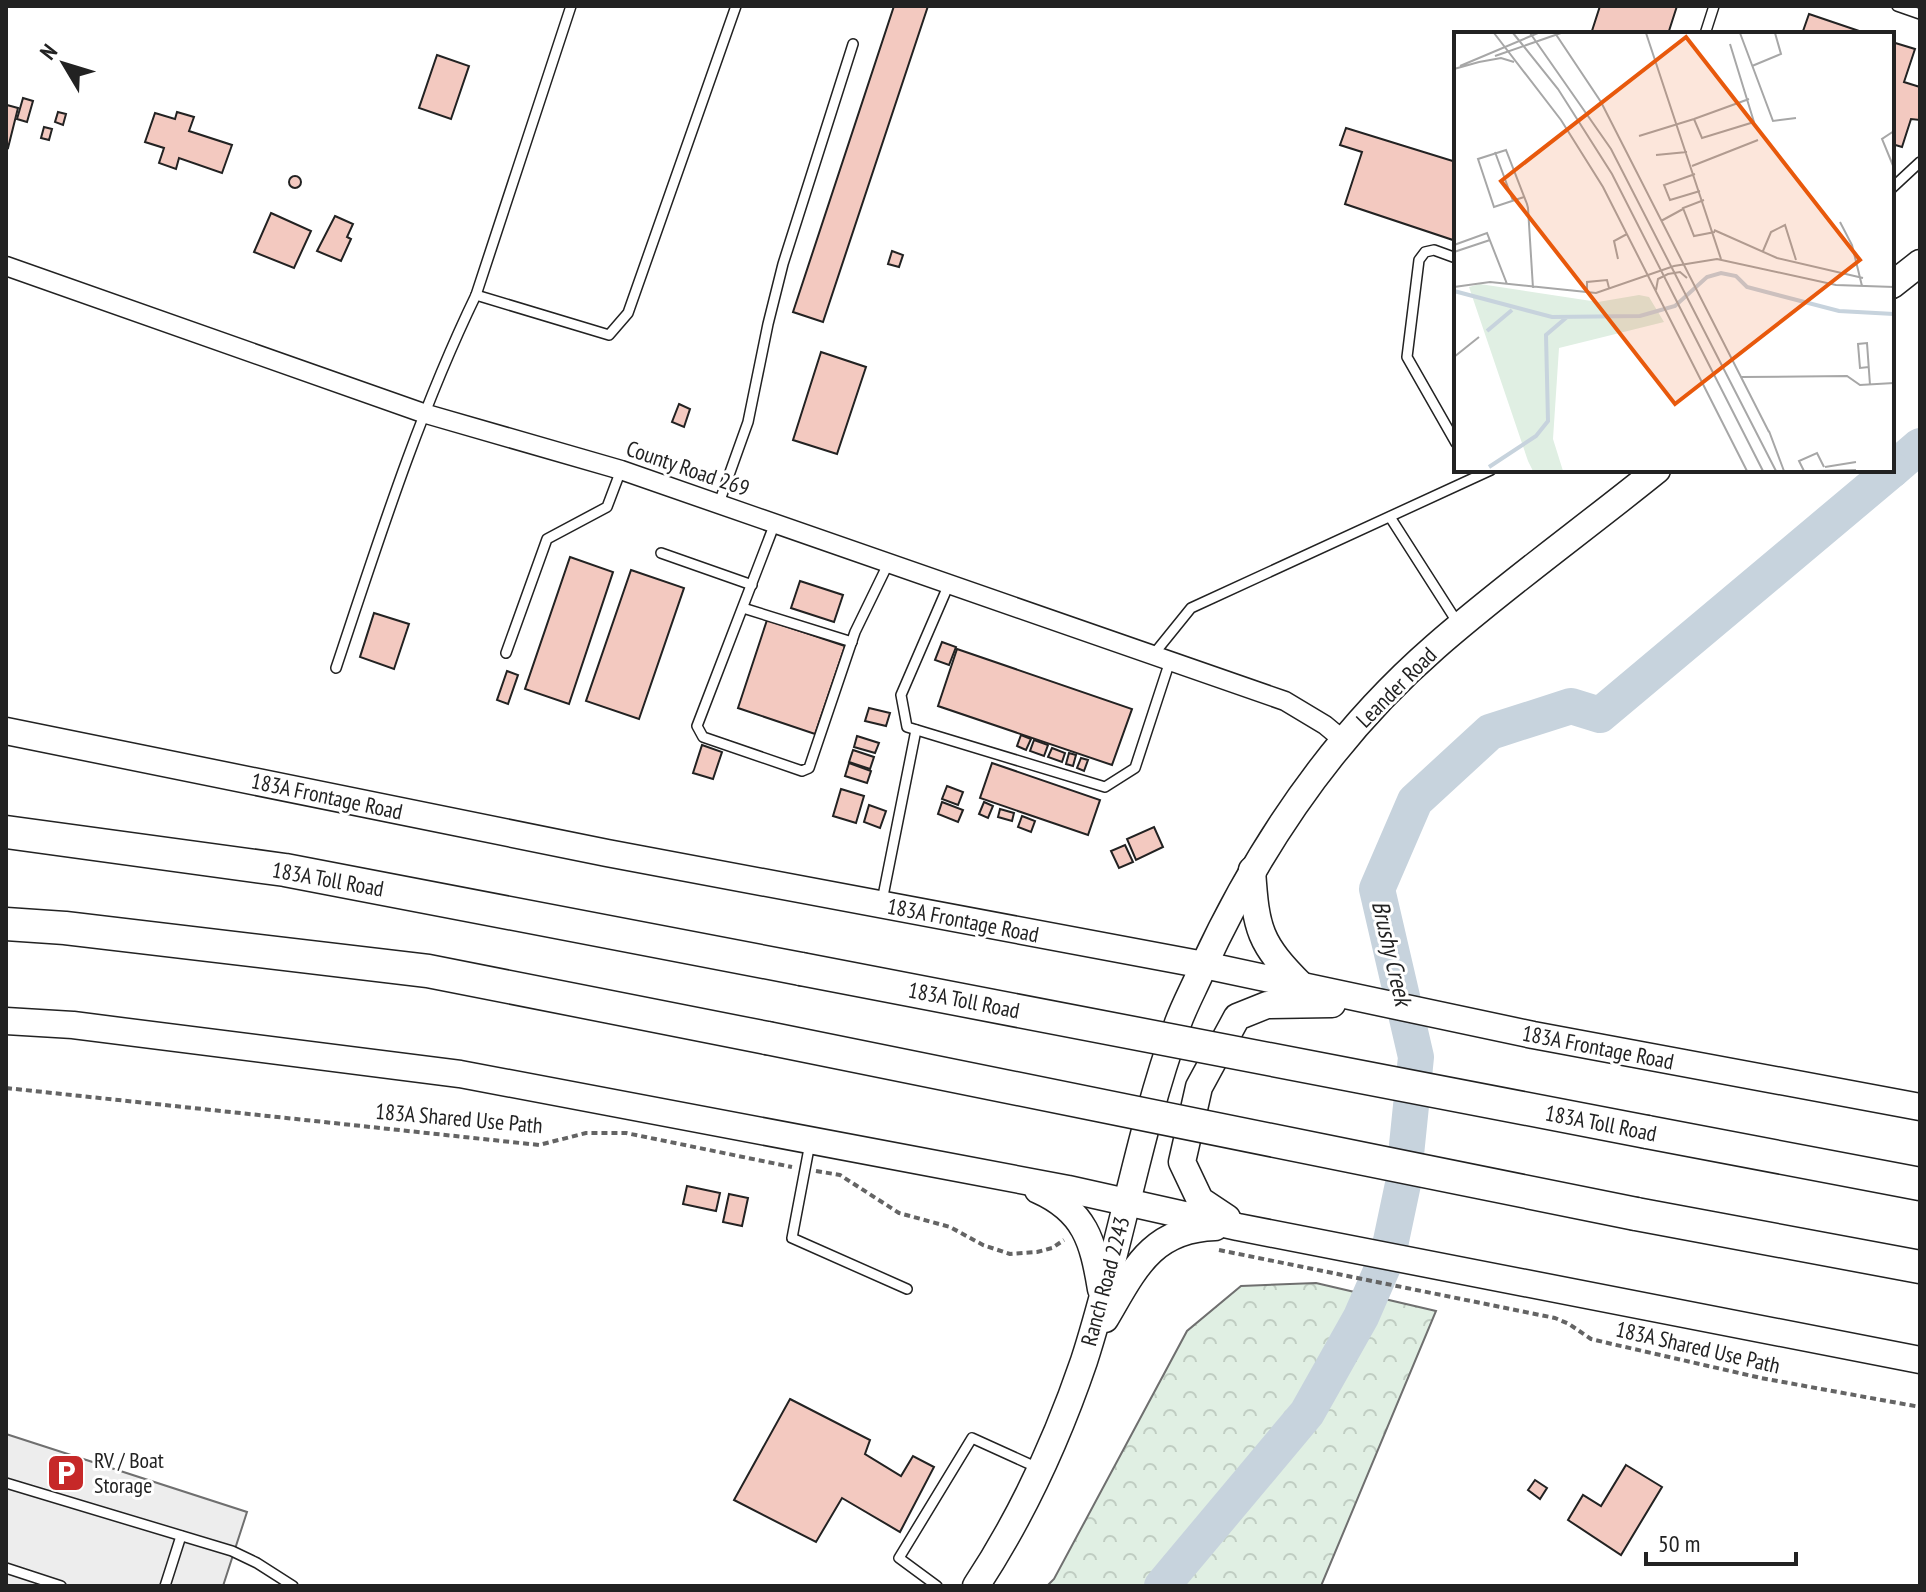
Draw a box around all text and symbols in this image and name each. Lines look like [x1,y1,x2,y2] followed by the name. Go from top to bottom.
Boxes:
[24,24,104,104] north arrow
[1454,32,1894,472] inset map
[34,38,63,65] text: N
[623,434,753,502] street label: County Road 269
[1350,641,1442,733] street label: Leander Road
[249,766,405,826] street label: 183A Frontage Road
[270,855,386,903] street label: 183A Toll Road
[885,892,1041,948] street label: 183A Frontage Road
[1365,898,1420,1011] water label: Brushy Creek
[906,975,1022,1025] street label: 183A Toll Road
[1520,1019,1676,1075] street label: 183A Frontage Road
[374,1097,544,1139] street label: 183A Shared Use Path
[1543,1098,1659,1148] street label: 183A Toll Road
[1074,1213,1136,1349] street label: Ranch Road 2243
[1613,1314,1783,1380] street label: 183A Shared Use Path
[94,1446,164,1499] place label: RV / Boat Storage
[45,1452,87,1494] parking icon: RV / Boat Storage
[1646,1516,1796,1566] scale bar
[1658,1528,1700,1559] text: 50 m

